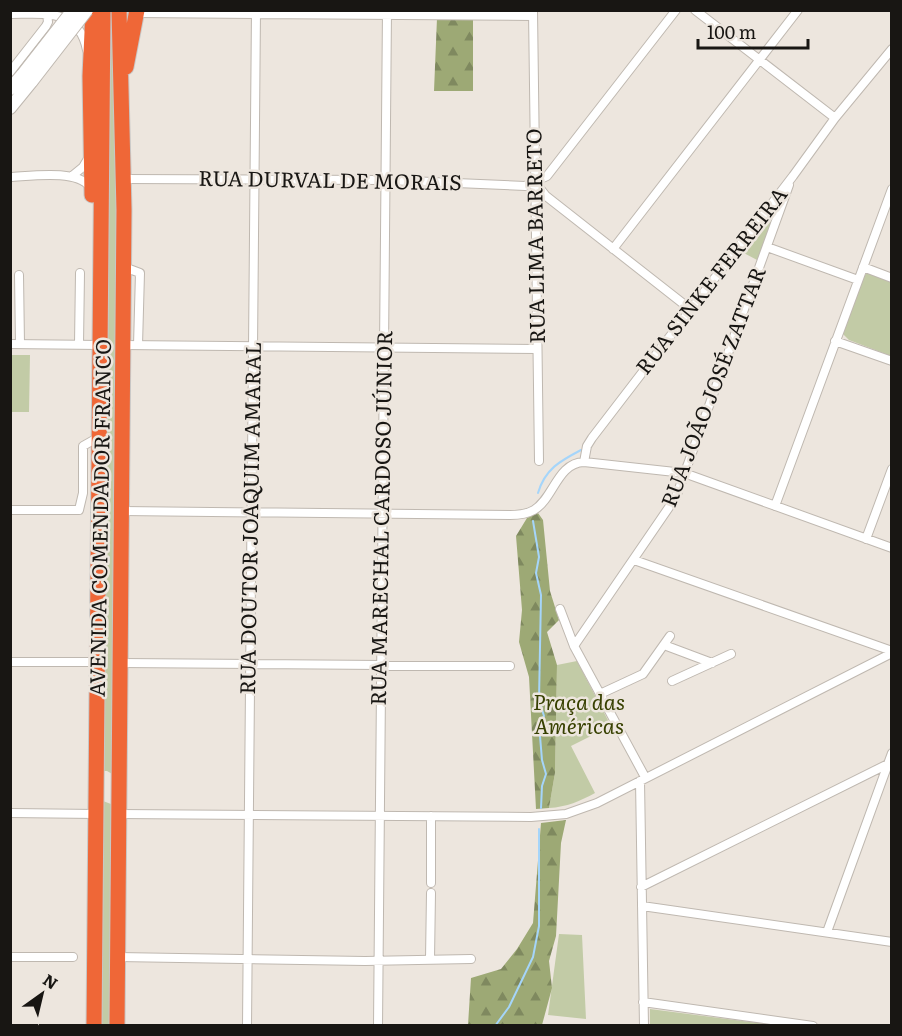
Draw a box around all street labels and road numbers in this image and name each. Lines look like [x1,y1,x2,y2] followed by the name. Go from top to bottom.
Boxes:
[516,128,551,344] street label: RUA LIMA BARRETO
[198,161,462,196] street label: RUA DURVAL DE MORAIS
[627,179,794,380] street label: RUA SINKE FERREIRA
[651,261,772,511] street label: RUA JOÃO JOSÉ ZATTAR
[361,330,398,706] street label: RUA MARECHAL CARDOSO JÚNIOR
[80,339,117,697] street label: AVENIDA COMENDADOR FRANCO
[230,341,267,695] street label: RUA DOUTOR JOAQUIM AMARAL

